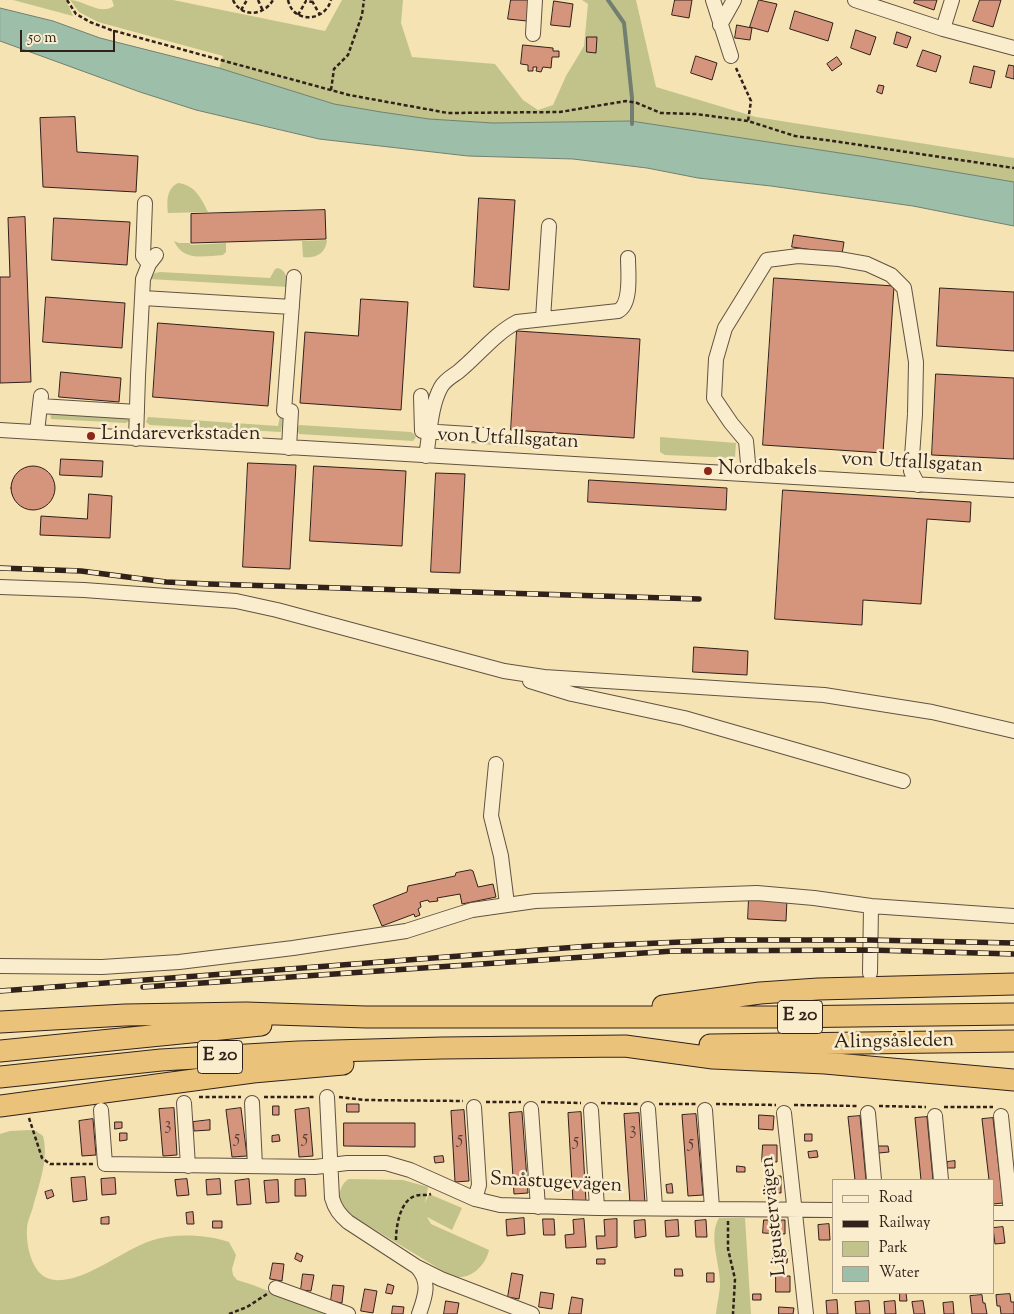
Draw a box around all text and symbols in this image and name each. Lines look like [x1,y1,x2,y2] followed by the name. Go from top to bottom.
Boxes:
[22,20,118,52] scale bar
[28,28,57,49] text: 50 m
[101,424,260,448] place label: Lindareverkstaden
[437,424,579,456] street label: von Utfallsgatan
[85,430,97,442] marker: Lindareverkstaden
[841,448,983,480] street label: von Utfallsgatan
[718,459,817,483] place label: Nordbakels
[702,465,714,477] marker: Nordbakels
[778,1000,822,1034] road number: E 20
[833,1030,955,1056] street label: Alingsåsleden
[198,1040,242,1074] road number: E 20
[164,1115,172,1137] house number: 3
[629,1120,637,1142] house number: 3
[234,1128,240,1150] house number: 5
[302,1128,308,1150] house number: 5
[457,1129,463,1151] house number: 5
[573,1131,579,1153] house number: 5
[688,1133,694,1155] house number: 5
[757,1155,793,1277] street label: Ligustervägen
[489,1169,623,1199] street label: Småstugevägen
[832,1179,994,1294] legend
[879,1188,913,1209] text: Road
[879,1213,930,1234] text: Railway
[879,1238,908,1259] text: Park
[879,1263,919,1284] text: Water

